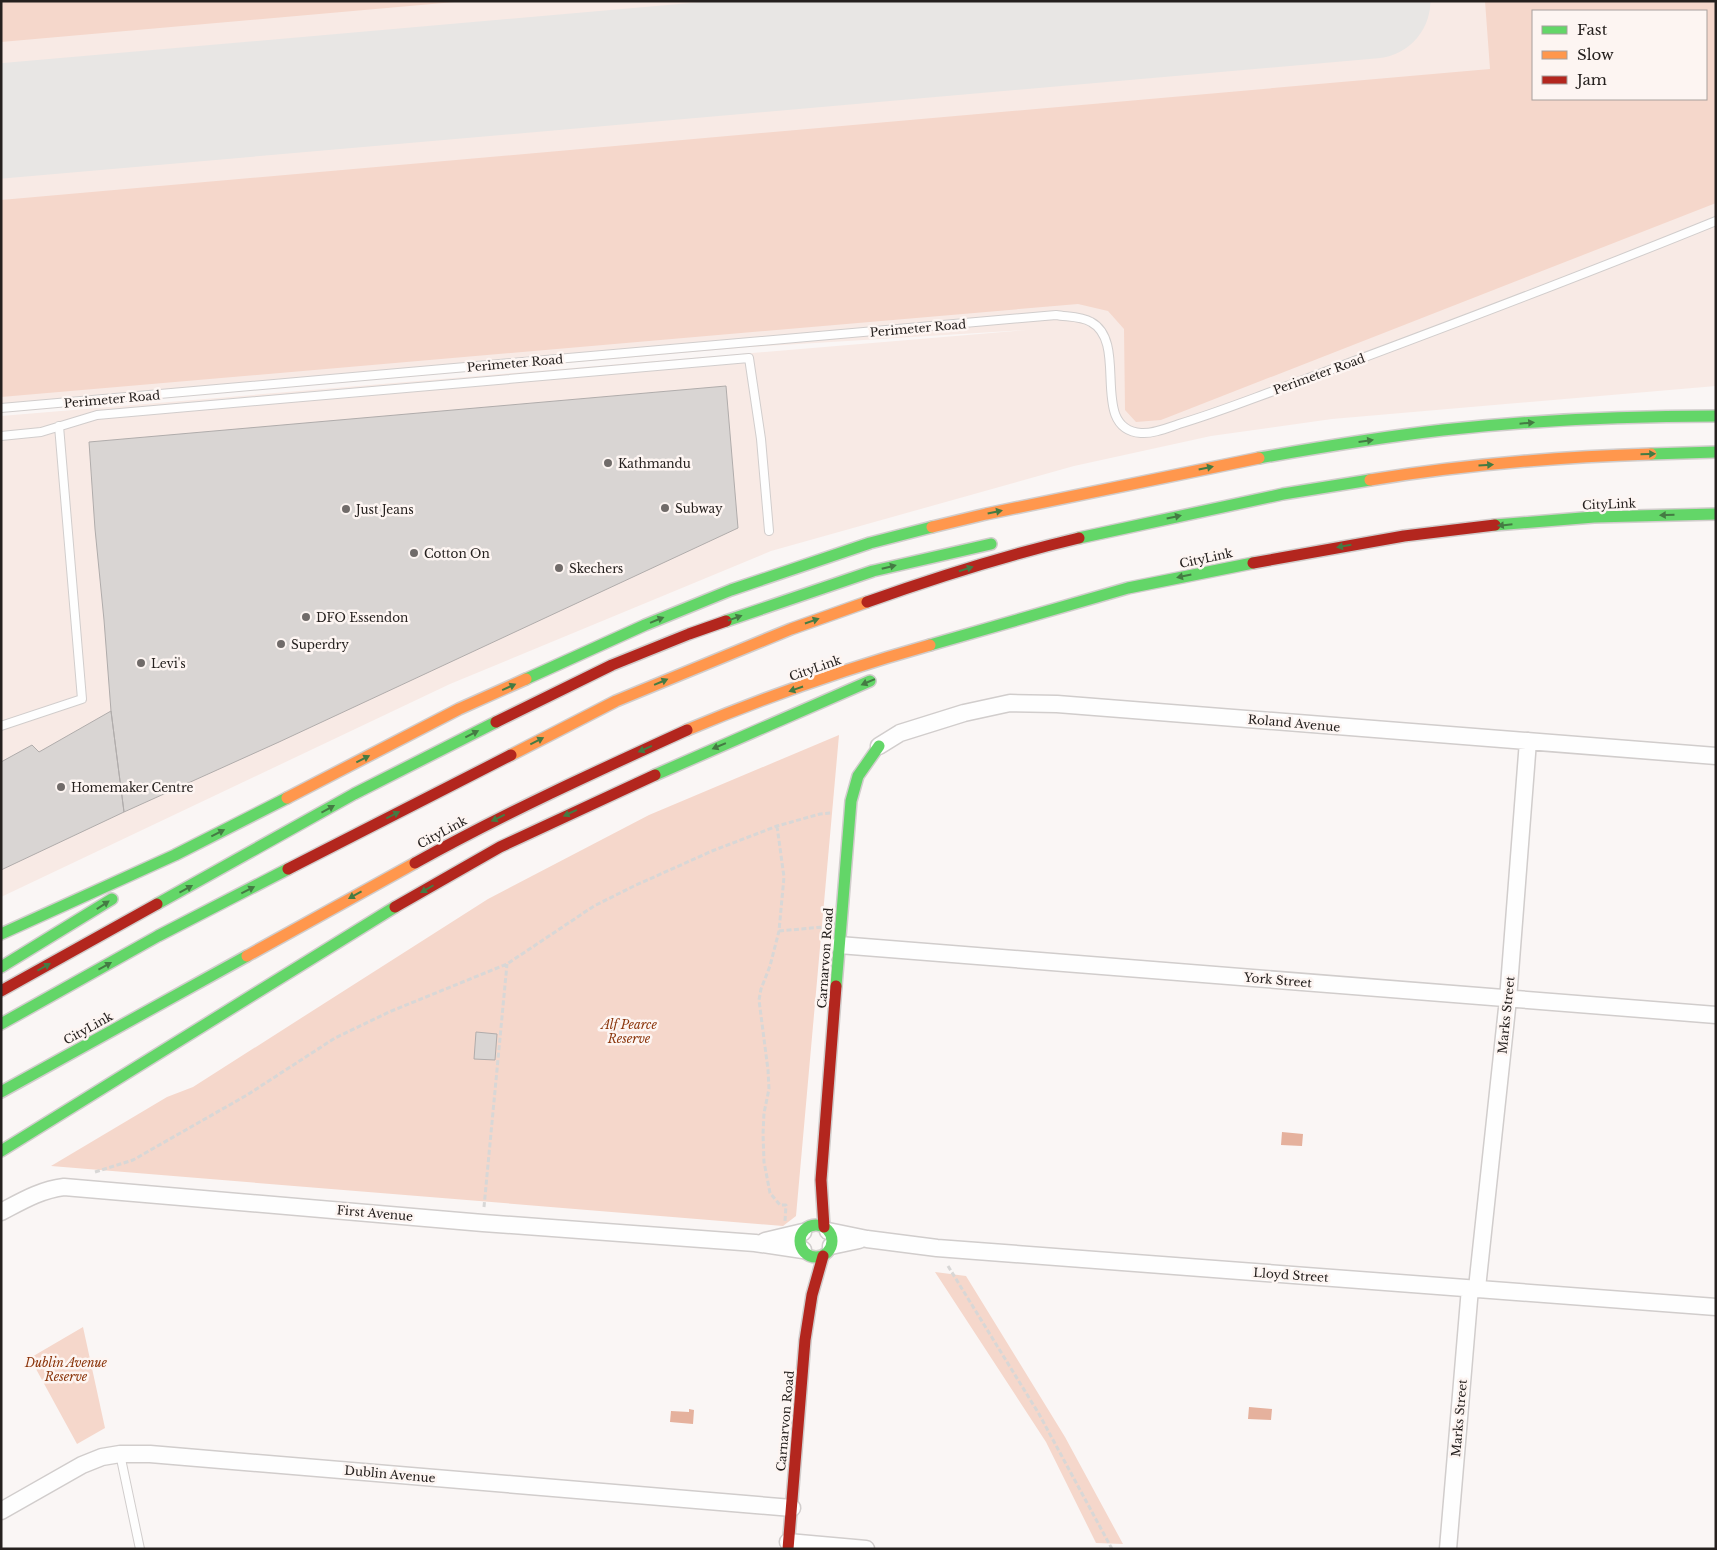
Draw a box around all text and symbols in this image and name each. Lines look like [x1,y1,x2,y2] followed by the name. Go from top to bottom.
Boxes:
[1532,10,1707,100] legend
[1577,20,1608,39] text: Fast
[1577,45,1614,64] text: Slow
[1575,70,1607,89] text: Jam
[869,316,967,340] street label: Perimeter Road
[1271,350,1367,398] street label: Perimeter Road
[466,351,564,375] street label: Perimeter Road
[63,387,161,411] street label: Perimeter Road
[1519,419,1535,427] one-way arrow
[1358,437,1374,445] one-way arrow
[1640,450,1656,458] one-way arrow
[618,456,691,471] place label: Kathmandu
[602,457,614,469] marker: Kathmandu
[1478,460,1494,468] one-way arrow
[1198,464,1213,472] one-way arrow
[1582,496,1637,512] street label: CityLink
[675,501,723,516] place label: Subway
[354,502,414,517] place label: Just Jeans
[659,502,671,514] marker: Subway
[340,503,352,515] marker: Just Jeans
[988,508,1004,516] one-way arrow
[1167,512,1183,520] one-way arrow
[1659,512,1675,520] one-way arrow
[1497,521,1513,529] one-way arrow
[1335,543,1351,551] one-way arrow
[1178,545,1235,571] street label: CityLink
[424,546,490,561] place label: Cotton On
[408,547,420,559] marker: Cotton On
[569,561,623,576] place label: Skechers
[553,562,565,574] marker: Skechers
[882,563,897,571] one-way arrow
[958,564,973,572] one-way arrow
[1177,572,1192,580] one-way arrow
[316,610,408,625] place label: DFO Essendon
[300,611,312,623] marker: DFO Essendon
[728,614,743,622] one-way arrow
[650,616,664,624] one-way arrow
[805,617,820,625] one-way arrow
[291,637,349,652] place label: Superdry
[275,638,287,650] marker: Superdry
[787,652,844,684] street label: CityLink
[151,656,186,671] place label: Levi's
[135,657,147,669] marker: Levi's
[654,678,669,686] one-way arrow
[861,678,875,686] one-way arrow
[502,683,516,691] one-way arrow
[788,685,803,693] one-way arrow
[1247,711,1341,735] street label: Roland Avenue
[465,730,479,738] one-way arrow
[530,737,545,745] one-way arrow
[712,743,726,751] one-way arrow
[638,745,652,753] one-way arrow
[356,755,370,763] one-way arrow
[71,780,193,795] place label: Homemaker Centre
[55,781,67,793] marker: Homemaker Centre
[321,805,335,814] one-way arrow
[563,809,578,817] one-way arrow
[386,811,400,819] one-way arrow
[415,812,470,851] street label: CityLink
[491,815,505,823] one-way arrow
[211,829,225,837] one-way arrow
[420,884,433,893] one-way arrow
[179,885,194,893] one-way arrow
[241,886,256,894] one-way arrow
[347,891,362,899] one-way arrow
[96,900,109,910] one-way arrow
[814,907,836,1009] street label: Carnarvon Road
[97,962,112,970] one-way arrow
[37,963,51,971] one-way arrow
[1243,969,1313,990] street label: York Street
[1494,975,1518,1054] street label: Marks Street
[61,1008,116,1048] street label: CityLink
[599,1017,657,1046] park label: Alf Pearce Reserve
[336,1202,414,1224] street label: First Avenue
[1253,1265,1330,1285] street label: Lloyd Street
[24,1355,108,1384] park label: Dublin Avenue Reserve
[773,1370,797,1472] street label: Carnarvon Road
[1448,1378,1470,1457] street label: Marks Street
[344,1463,436,1485] street label: Dublin Avenue

